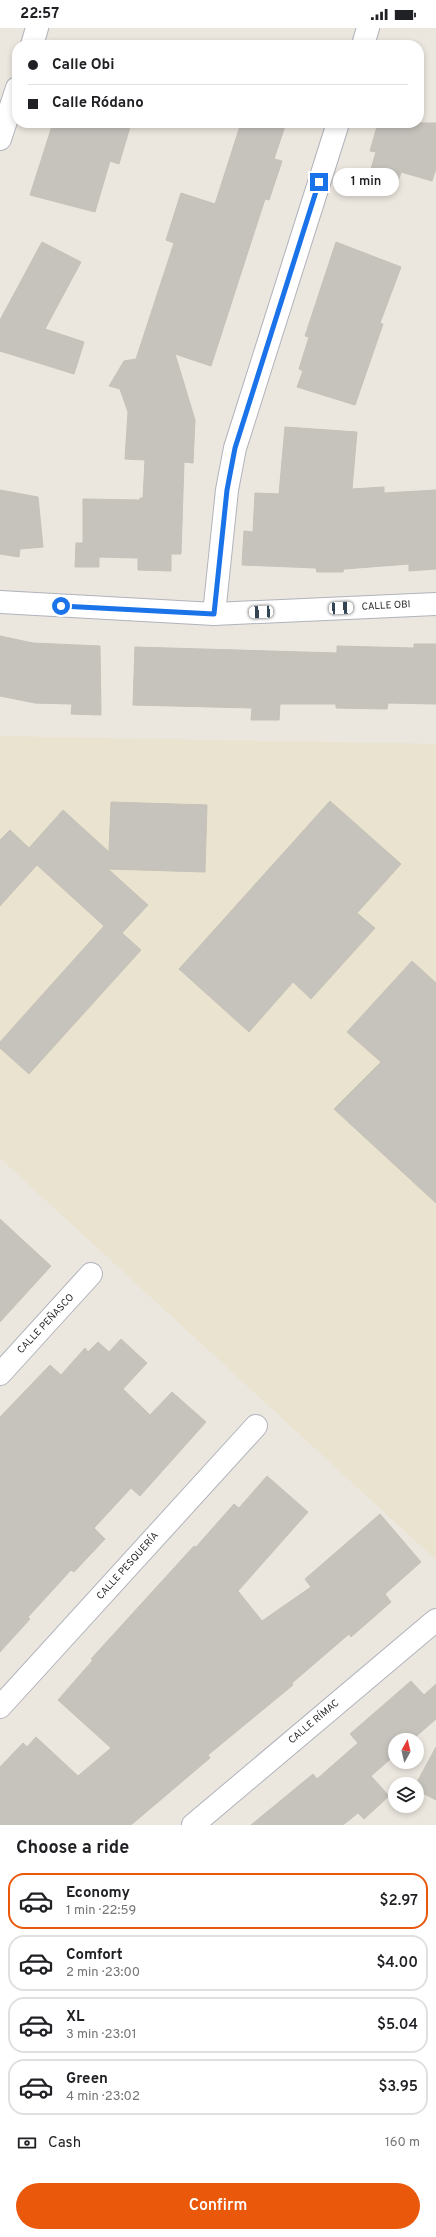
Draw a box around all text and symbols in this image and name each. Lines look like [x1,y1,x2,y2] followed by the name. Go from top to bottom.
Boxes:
[20,5,59,24] text: 22:57
[52,56,115,75] text: Calle Obi
[52,94,144,113] text: Calle Ródano
[333,168,399,196] callout: 1 min
[310,173,328,191] route end
[351,174,381,190] text: 1 min
[52,597,70,615] route start
[361,598,411,614] street label: CALLE OBI
[329,601,353,615] car
[249,605,273,619] car
[15,1291,77,1357] street label: CALLE PEÑASCO
[94,1529,162,1603] street label: CALLE PESQUERÍA
[286,1697,342,1747] street label: CALLE RÍMAC
[388,1733,424,1769] north arrow
[388,1733,424,1813] map controls
[388,1777,424,1813] button: layers
[16,1837,129,1860] text: Choose a ride
[18,1883,54,1919] icon: car
[66,1884,130,1903] text: Economy
[380,1892,418,1911] text: $2.97
[66,1903,136,1919] text: 1 min · 22:59
[18,1945,54,1981] icon: car
[66,1946,123,1965] text: Comfort
[376,1954,418,1973] text: $4.00
[66,1965,140,1981] text: 2 min · 23:00
[18,2007,54,2043] icon: car
[66,2008,84,2027] text: XL
[377,2016,418,2035] text: $5.04
[66,2027,137,2043] text: 3 min · 23:01
[18,2069,54,2105] icon: car
[66,2070,108,2089] text: Green
[378,2078,418,2097] text: $3.95
[66,2089,140,2105] text: 4 min · 23:02
[16,2132,38,2154] icon: cash
[48,2134,81,2153] text: Cash
[385,2135,420,2151] text: 160 m
[16,2183,420,2229] button: Confirm

